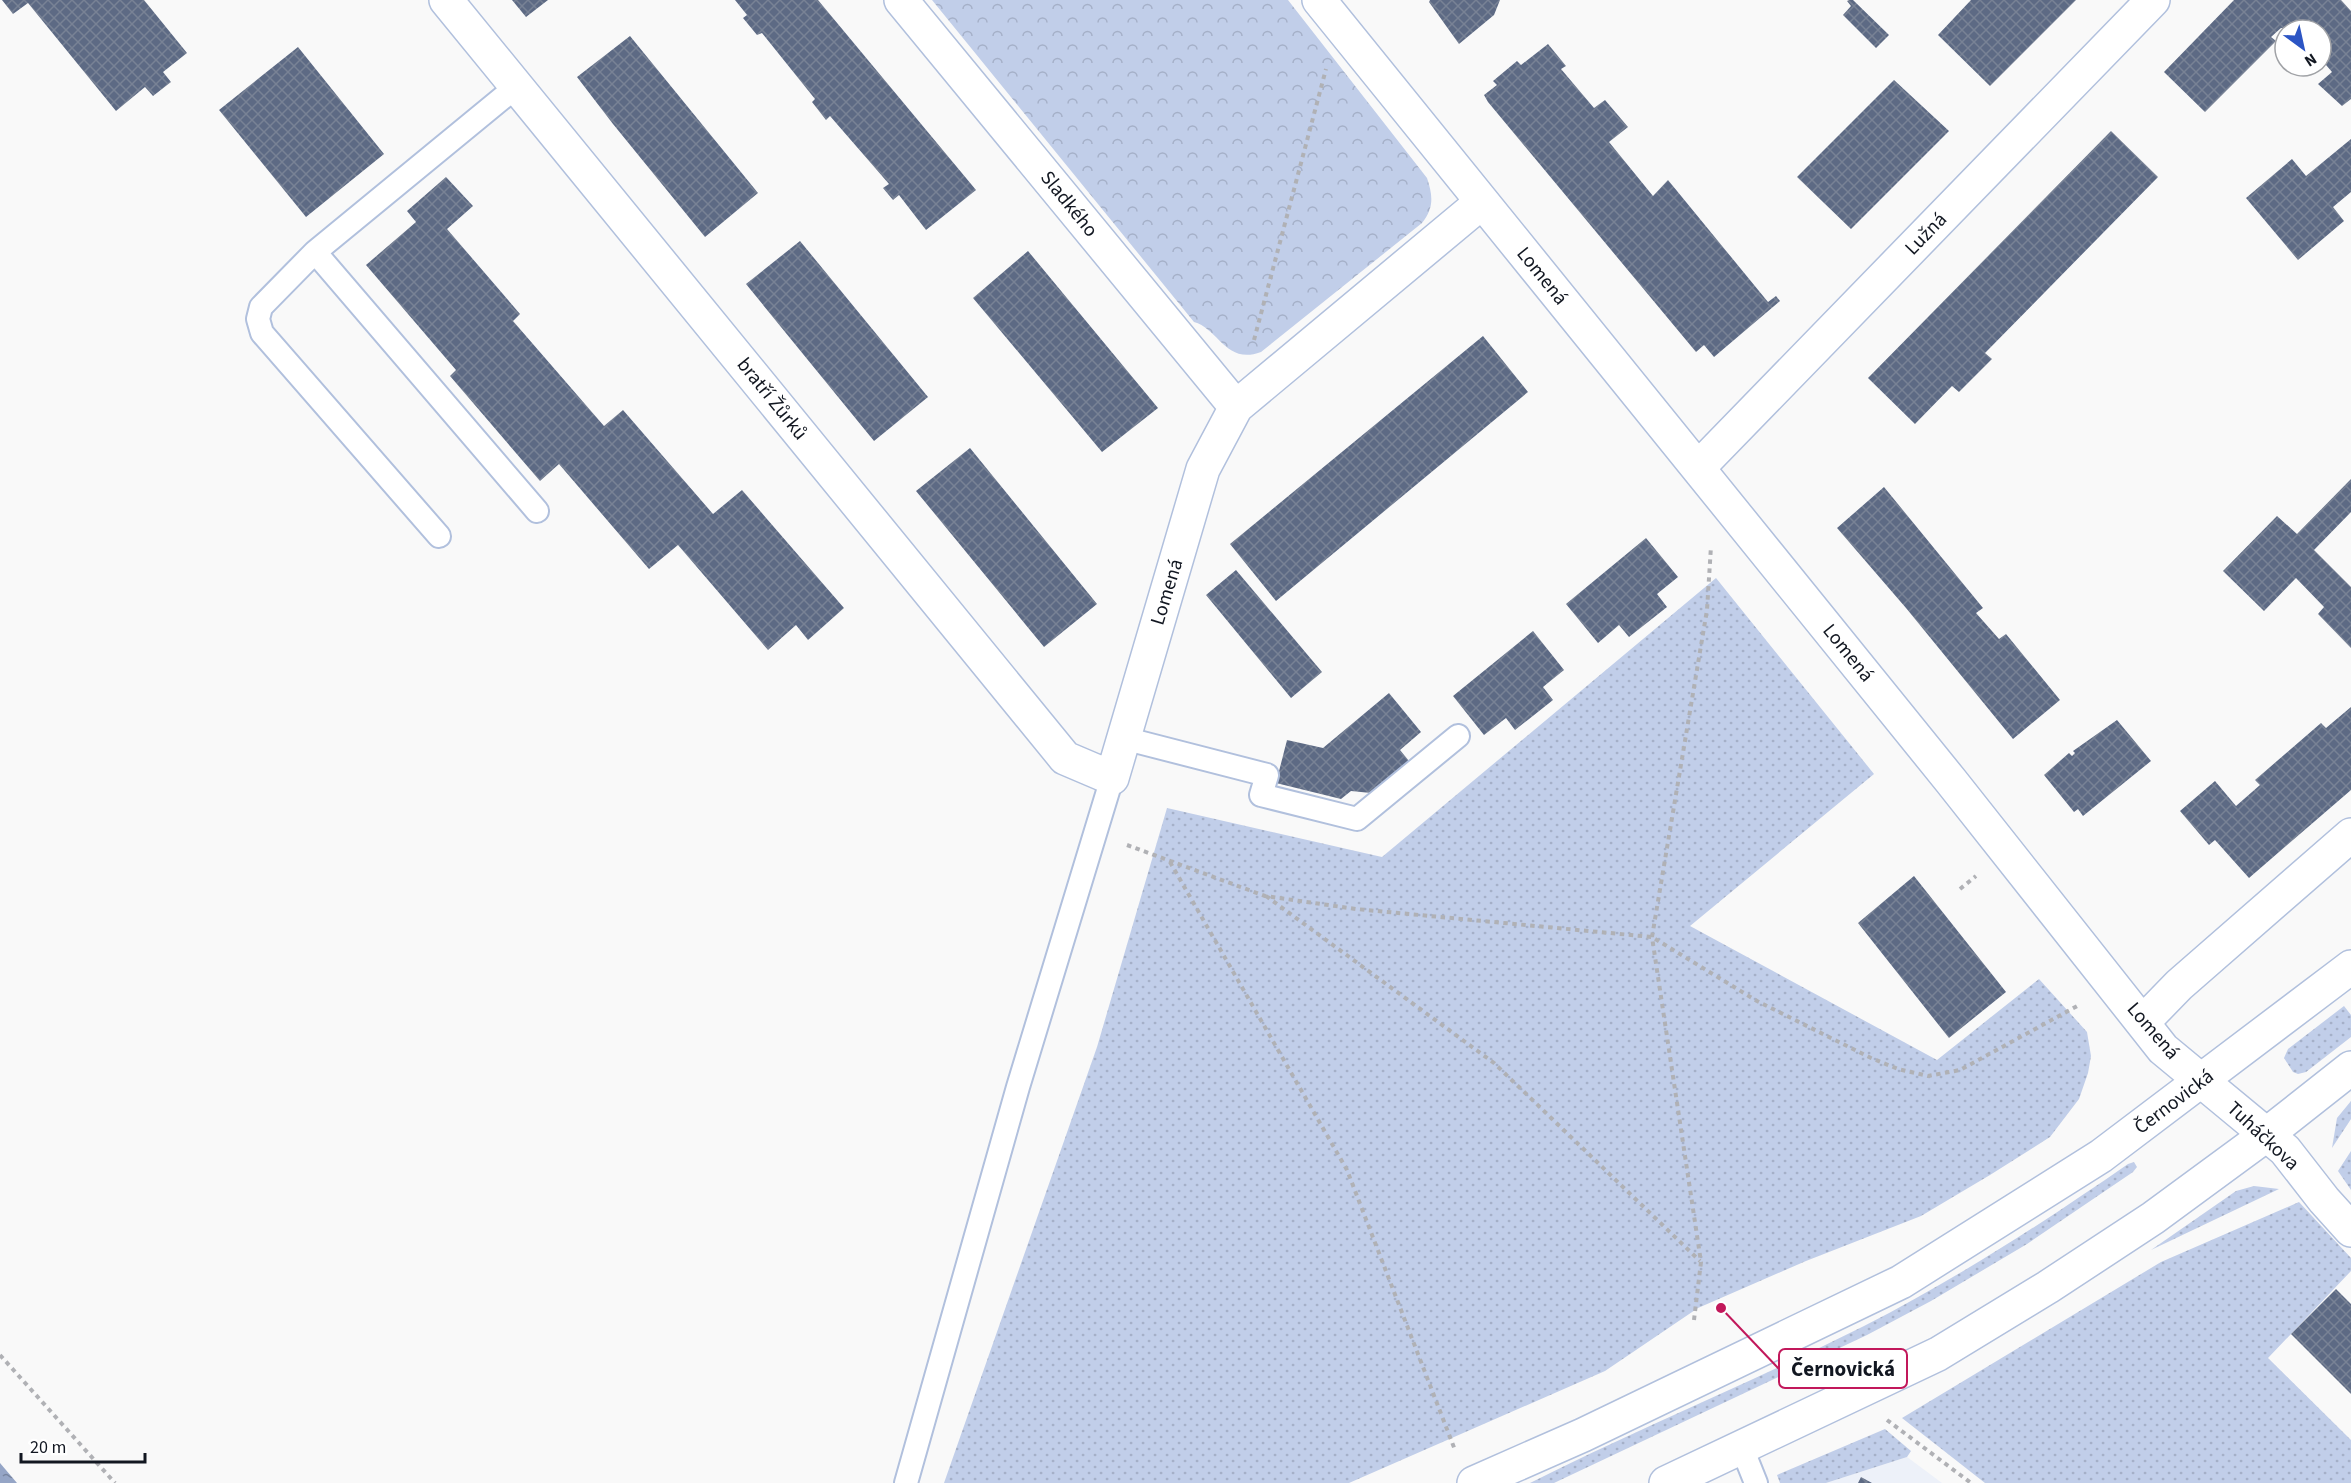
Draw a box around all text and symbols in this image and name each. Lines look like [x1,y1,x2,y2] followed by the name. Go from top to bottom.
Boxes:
[2273,18,2333,78] north arrow
[2300,48,2321,72] text: N
[1034,165,1104,243] street label: Sladkého
[1899,206,1953,262] street label: Lužná
[1510,241,1574,311] street label: Lomená
[730,352,814,446] street label: bratří Žůrků
[1144,555,1190,629] street label: Lomená
[1816,618,1880,688] street label: Lomená
[2120,996,2186,1066] street label: Lomená
[2128,1063,2220,1141] street label: Černovická
[2221,1095,2305,1177] street label: Tuháčkova
[1779,1349,1907,1388] callout: Černovická
[1791,1354,1895,1384] text: Černovická
[21,1426,146,1464] scale bar
[30,1435,66,1460] text: 20 m

